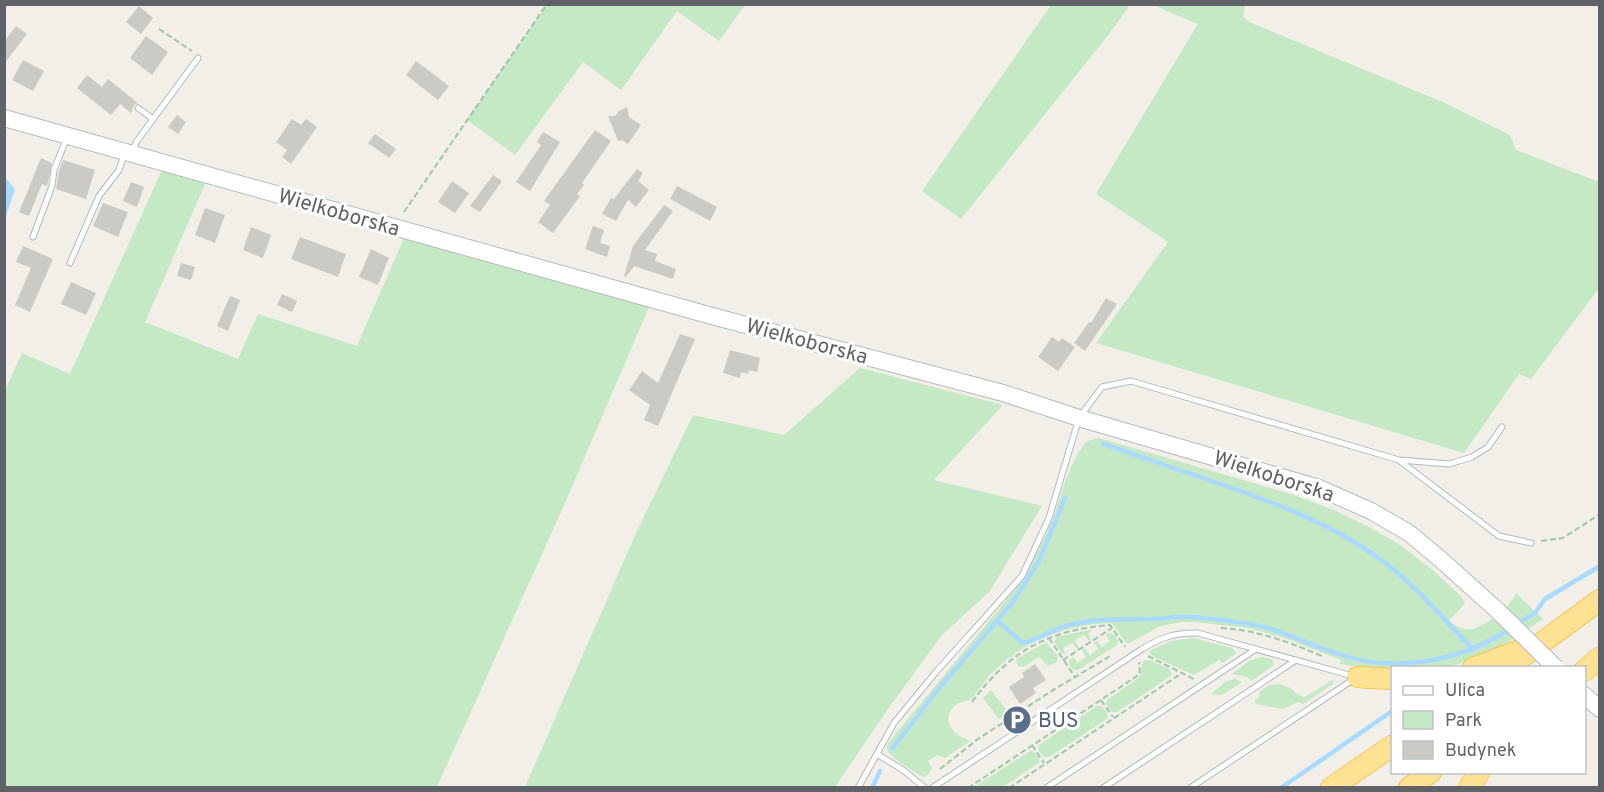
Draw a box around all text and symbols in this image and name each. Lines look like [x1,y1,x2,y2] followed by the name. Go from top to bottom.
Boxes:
[275,183,403,244] street label: Wielkoborska
[743,313,871,372] street label: Wielkoborska
[1210,445,1337,510] street label: Wielkoborska
[1391,666,1586,774] legend
[1445,680,1485,703] text: Ulica
[1001,704,1033,736] parking icon: BUS
[1038,708,1079,735] place label: BUS
[1445,710,1482,733] text: Park
[1445,740,1516,763] text: Budynek

